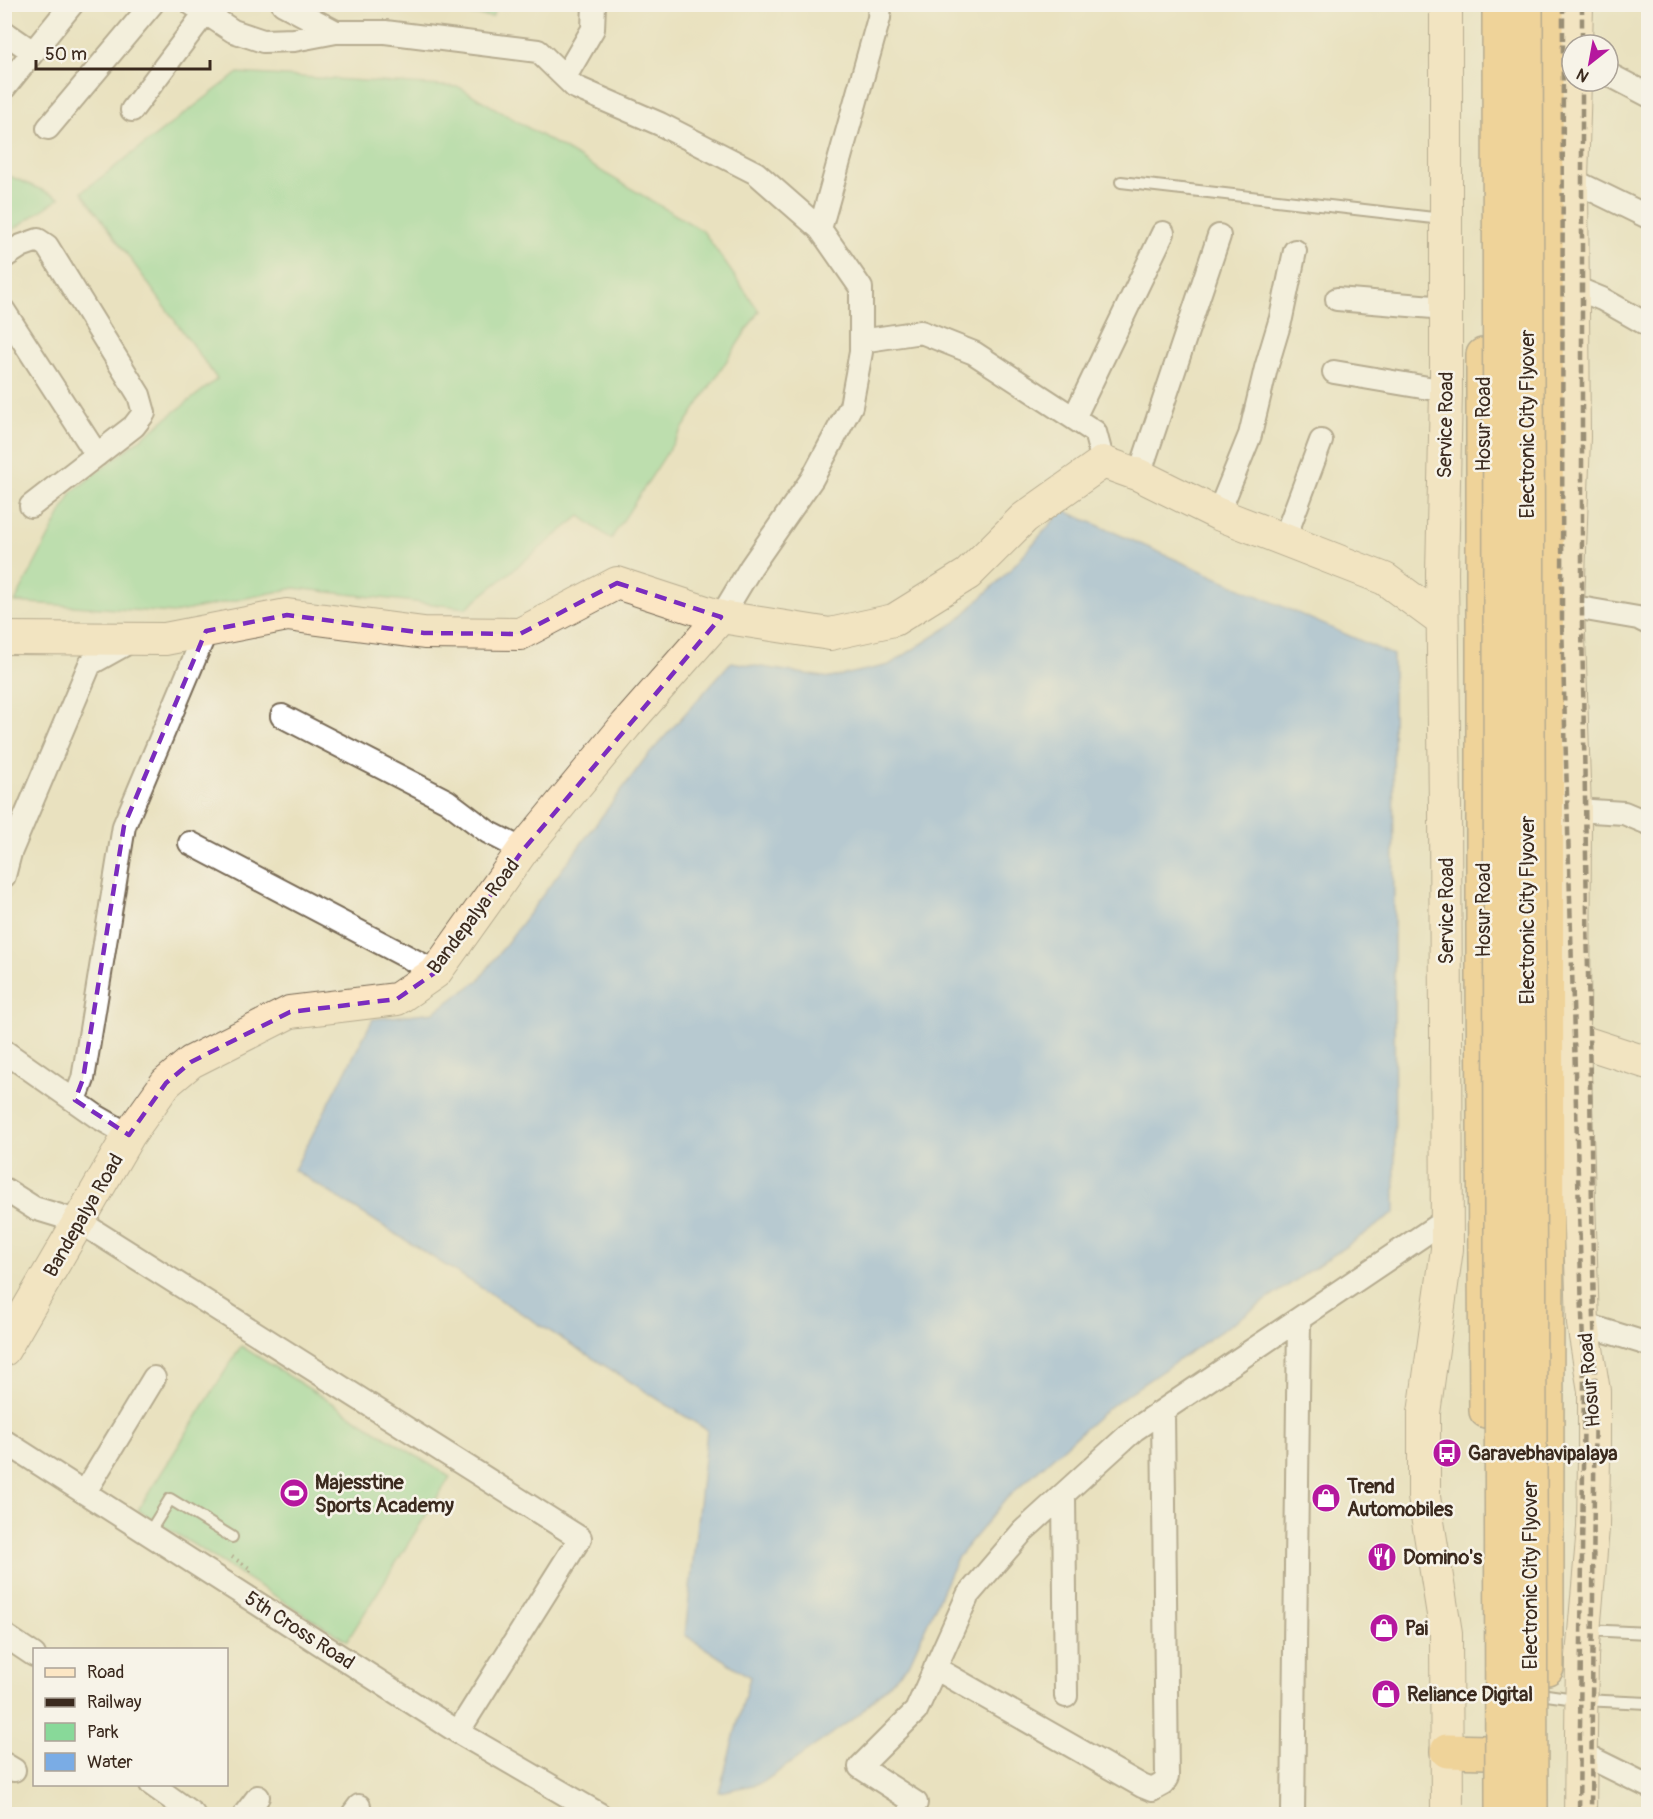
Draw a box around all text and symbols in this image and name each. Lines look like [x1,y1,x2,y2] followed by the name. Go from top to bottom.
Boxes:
[36,33,210,71] scale bar
[1560,33,1620,93] north arrow
[45,43,87,66] text: 50 m
[1573,64,1593,86] text: N
[1515,330,1540,518] street label: Electronic City Flyover
[1432,371,1459,479] street label: Service Road
[1471,377,1496,471] street label: Hosur Road
[1515,816,1540,1004] street label: Electronic City Flyover
[422,854,525,979] street label: Bandepalya Road
[1434,858,1459,965] street label: Service Road
[1471,863,1496,957] street label: Hosur Road
[38,1149,129,1281] street label: Bandepalya Road
[1573,1332,1606,1428] street label: Hosur Road
[1431,1437,1463,1469] bus stop icon: Garavebhavipalaya
[1468,1441,1618,1466] place label: Garavebhavipalaya
[315,1470,454,1518] place label: Majesstine Sports Academy
[1346,1474,1453,1522] place label: Trend Automobiles
[278,1477,310,1509] sports icon: Majesstine Sports Academy
[1518,1481,1543,1669] street label: Electronic City Flyover
[1310,1482,1342,1514] shop icon: Trend Automobiles
[1366,1541,1398,1573] restaurant icon: Domino's
[1403,1545,1482,1570] place label: Domino's
[240,1586,359,1675] street label: 5th Cross Road
[1368,1612,1400,1644] shop icon: Pai
[1405,1616,1429,1641] place label: Pai
[33,1648,228,1786] legend
[87,1661,124,1684] text: Road
[1370,1678,1402,1710] shop icon: Reliance Digital
[1407,1682,1533,1707] place label: Reliance Digital
[87,1691,142,1714] text: Railway
[87,1721,119,1744] text: Park
[87,1751,133,1774] text: Water

